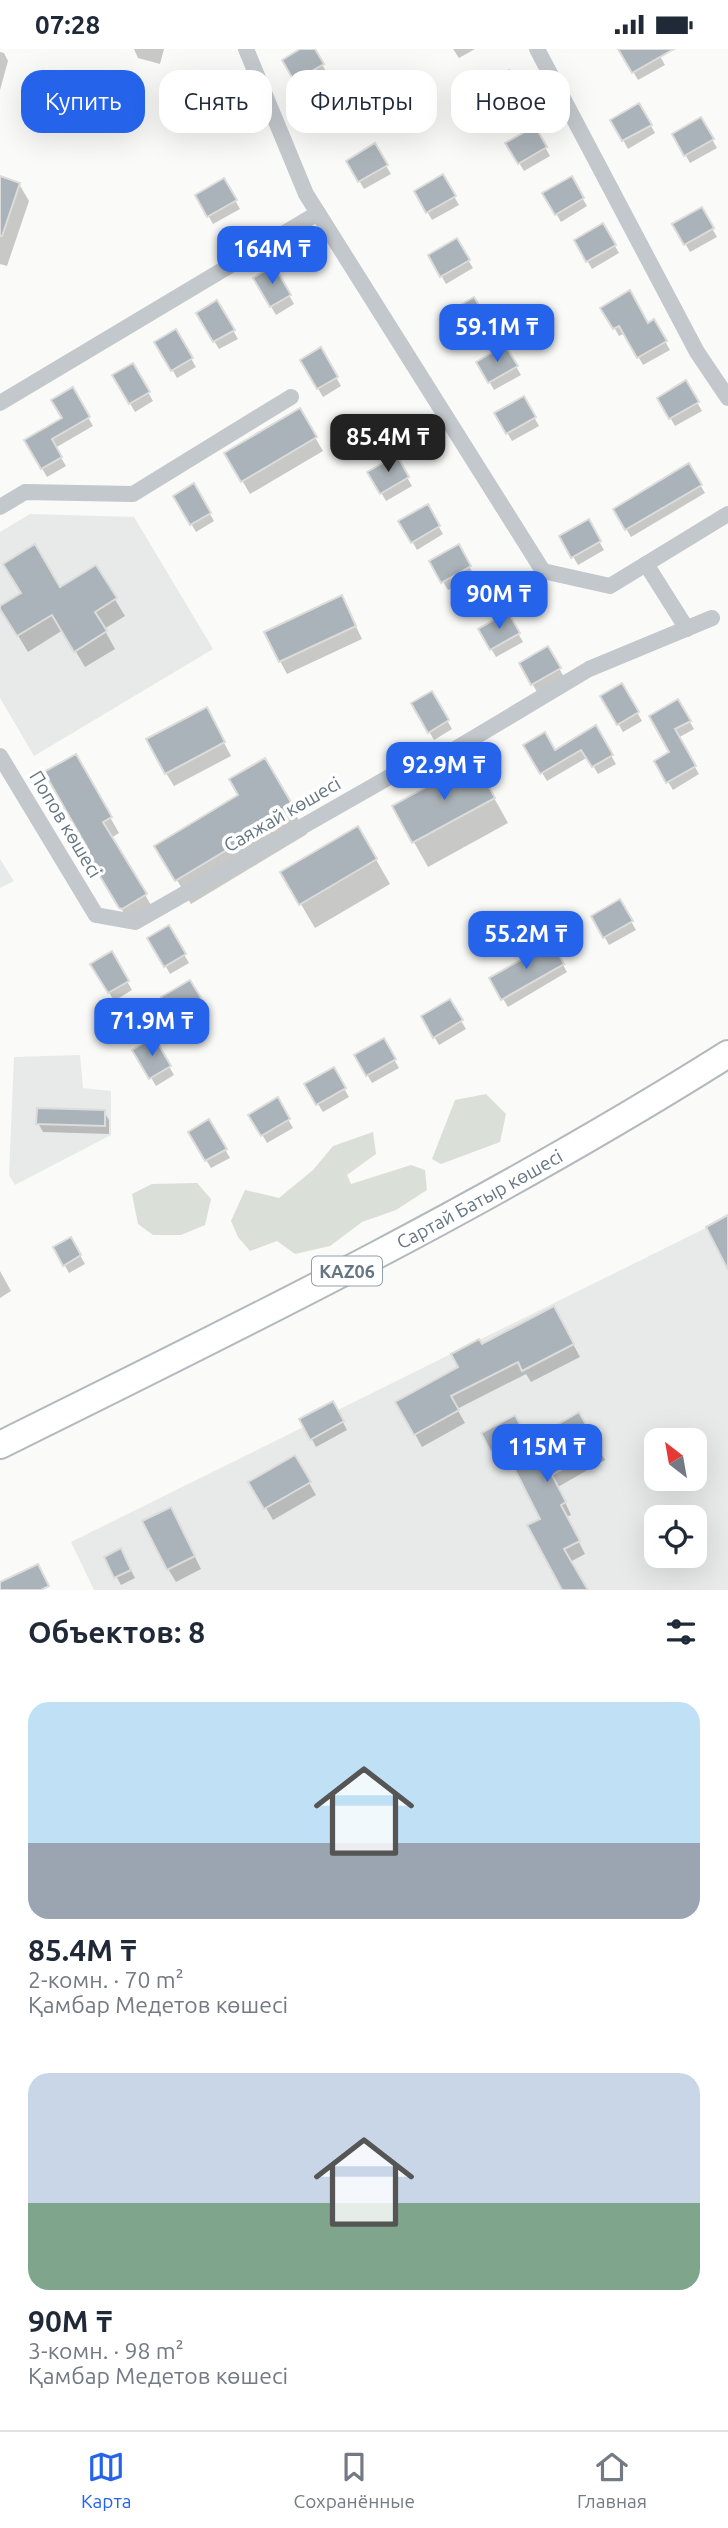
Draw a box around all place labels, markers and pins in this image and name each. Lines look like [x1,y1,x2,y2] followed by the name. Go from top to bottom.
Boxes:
[215,226,329,286] pin: 164M ₸
[432,305,562,364] pin: 59.1M ₸
[323,415,453,474] pin: 85.4M ₸
[450,571,548,631] pin: 90M ₸
[379,743,509,802] pin: 92.9M ₸
[461,911,591,971] pin: 55.2M ₸
[87,999,217,1058] pin: 71.9M ₸
[490,1425,604,1484] pin: 115M ₸

